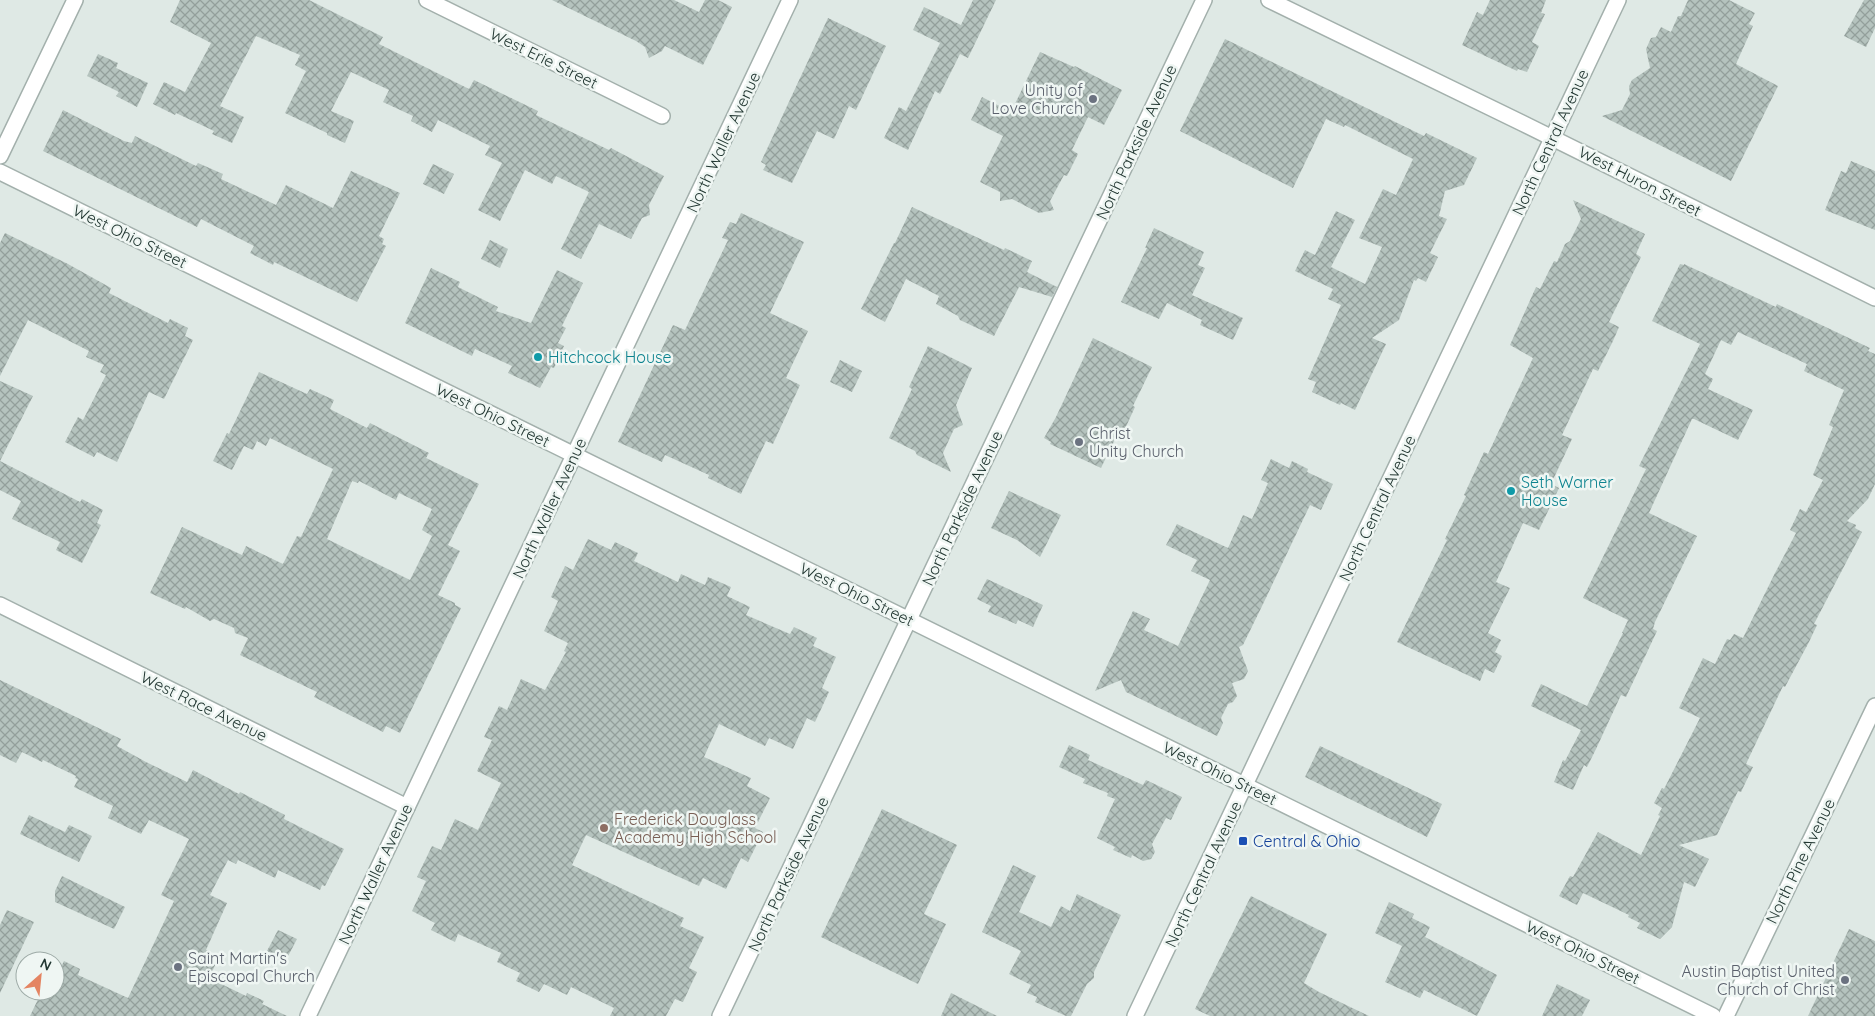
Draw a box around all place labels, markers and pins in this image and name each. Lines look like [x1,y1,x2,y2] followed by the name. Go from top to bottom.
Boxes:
[991,80,1083,118] place label: Unity of Love Church
[1087,93,1099,105] marker: Unity of Love Church
[548,347,672,367] place label: Hitchcock House
[532,351,544,363] marker: Hitchcock House
[1089,423,1184,461] place label: Christ Unity Church
[1073,436,1085,448] marker: Christ Unity Church
[1521,472,1614,510] place label: Seth Warner House
[1505,485,1517,497] marker: Seth Warner House
[614,809,777,847] place label: Frederick Douglass Academy High School
[598,822,610,834] marker: Frederick Douglass Academy High School
[1253,831,1361,851] place label: Central & Ohio
[1237,835,1249,847] marker: Central & Ohio
[188,948,315,986] place label: Saint Martin's Episcopal Church
[172,961,184,973] marker: Saint Martin's Episcopal Church
[1682,961,1835,999] place label: Austin Baptist United Church of Christ
[1839,974,1851,986] marker: Austin Baptist United Church of Christ

